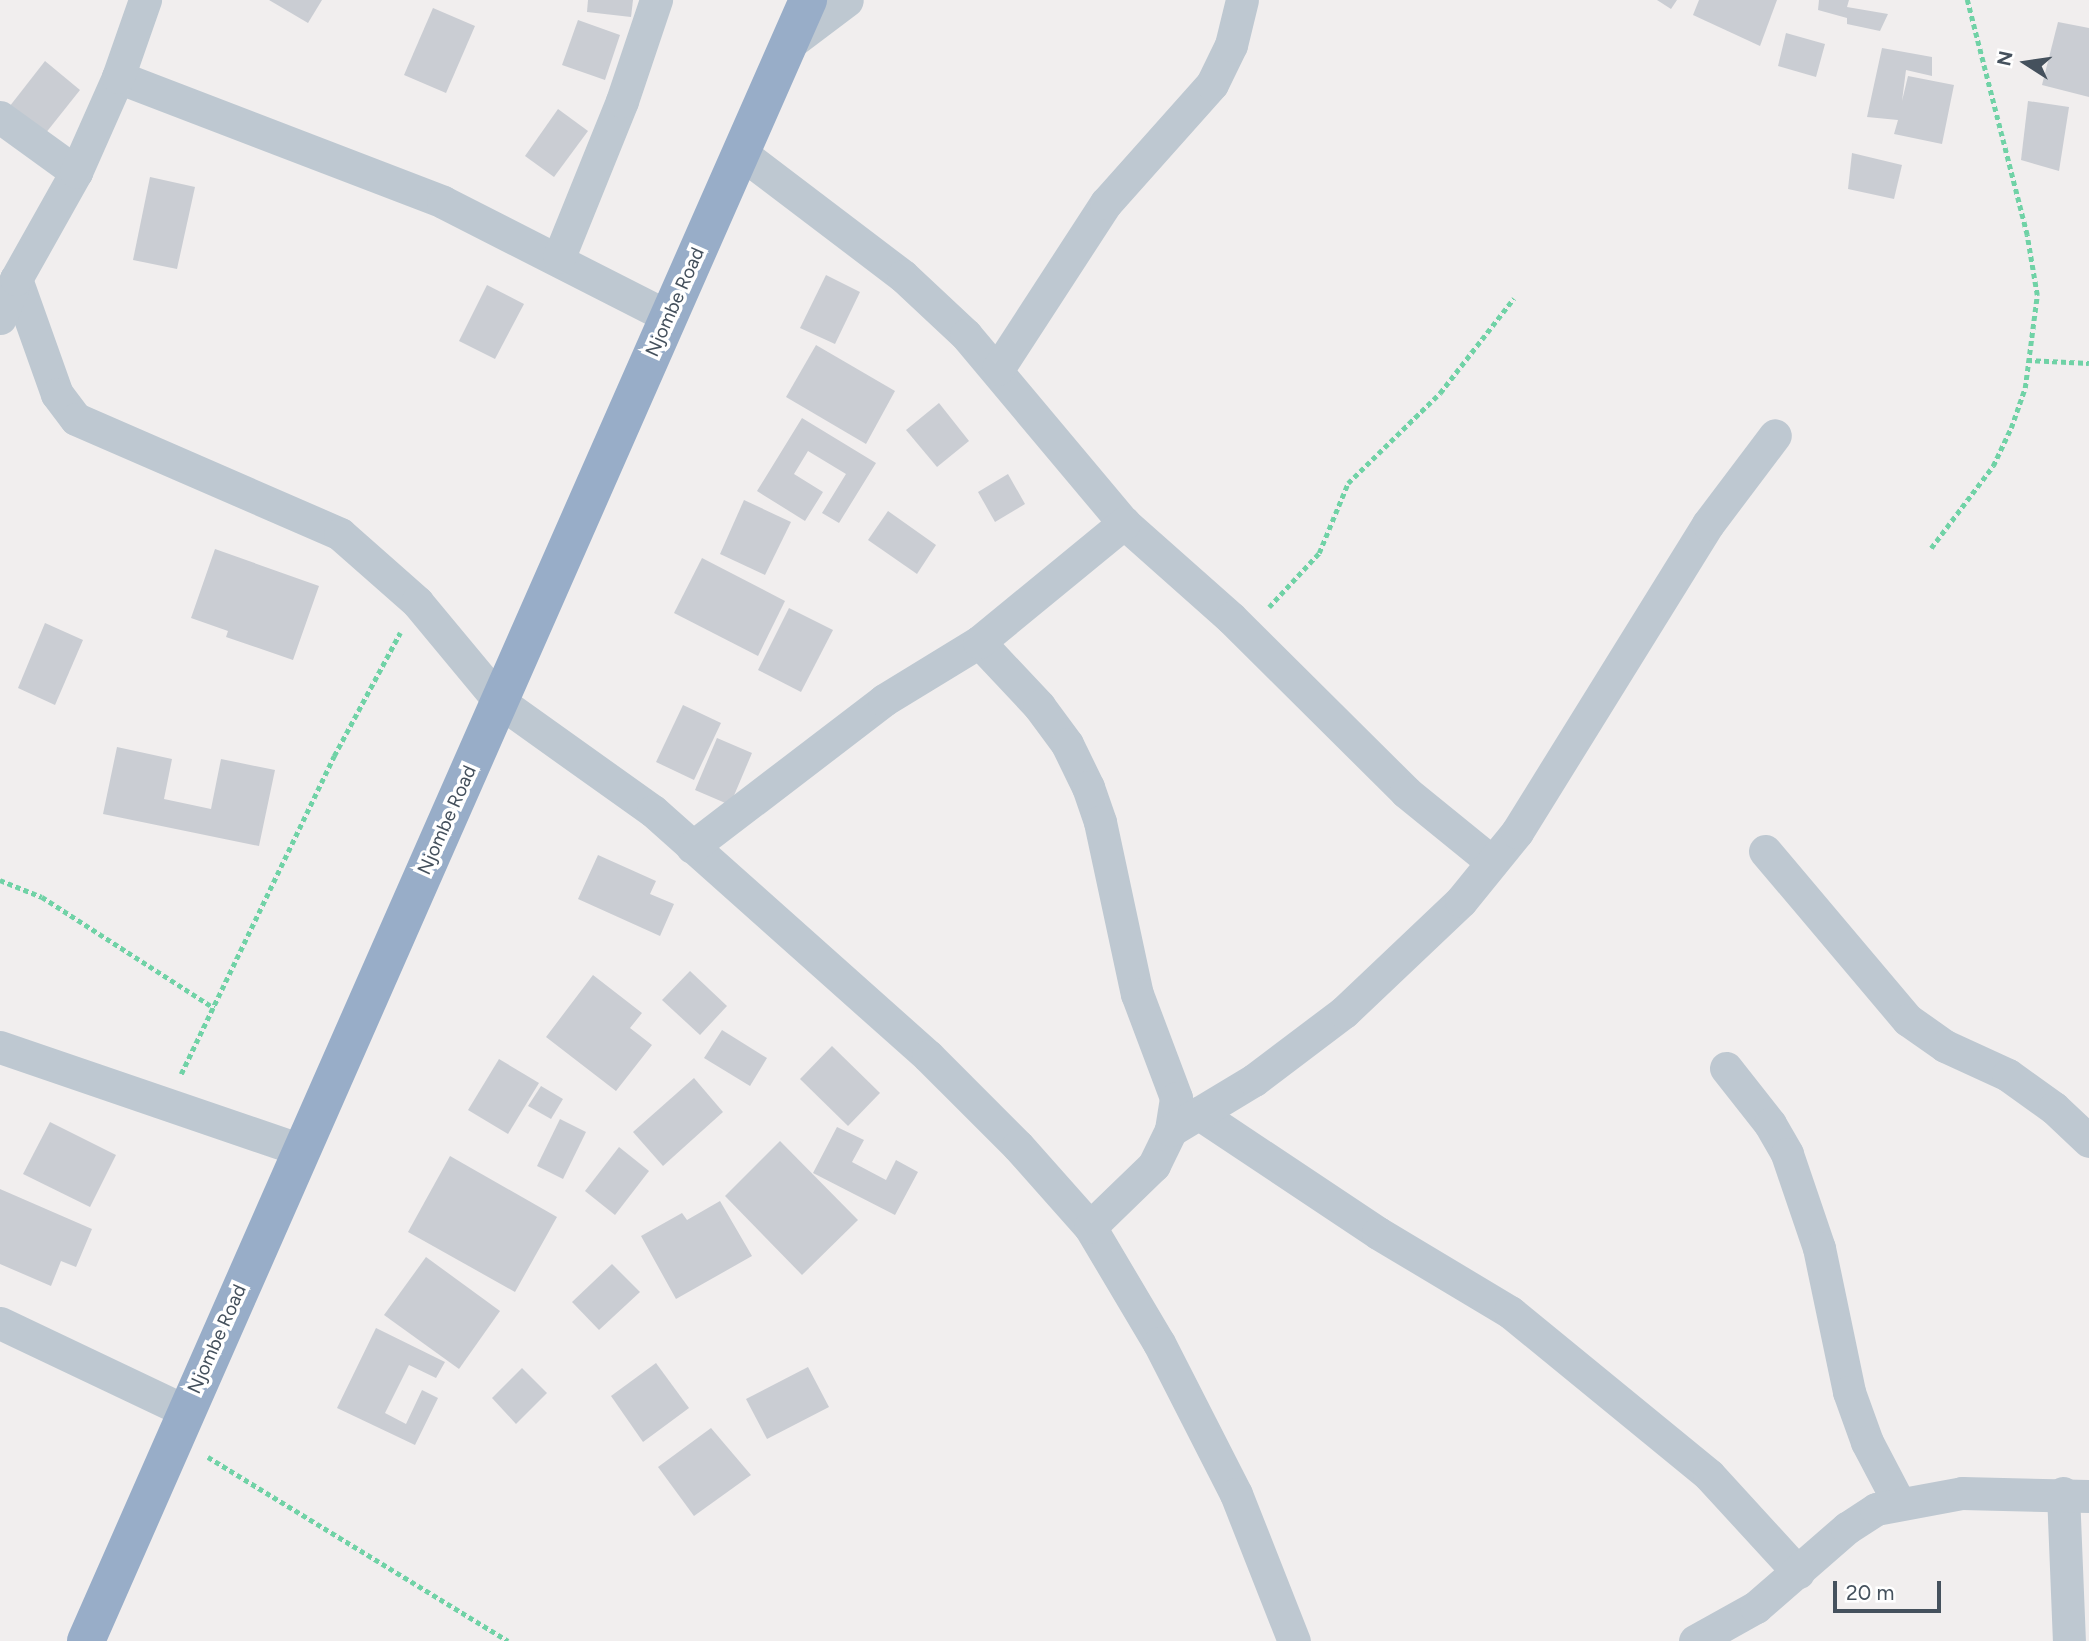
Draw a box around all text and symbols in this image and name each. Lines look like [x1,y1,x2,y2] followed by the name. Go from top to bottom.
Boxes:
[1991,28,2061,98] north arrow
[1992,49,2018,68] text: N
[641,244,709,360] street label: Njombe Road
[413,762,481,878] street label: Njombe Road
[183,1281,251,1397] street label: Njombe Road
[1837,1568,1946,1612] scale bar
[1846,1580,1894,1605] text: 20 m

